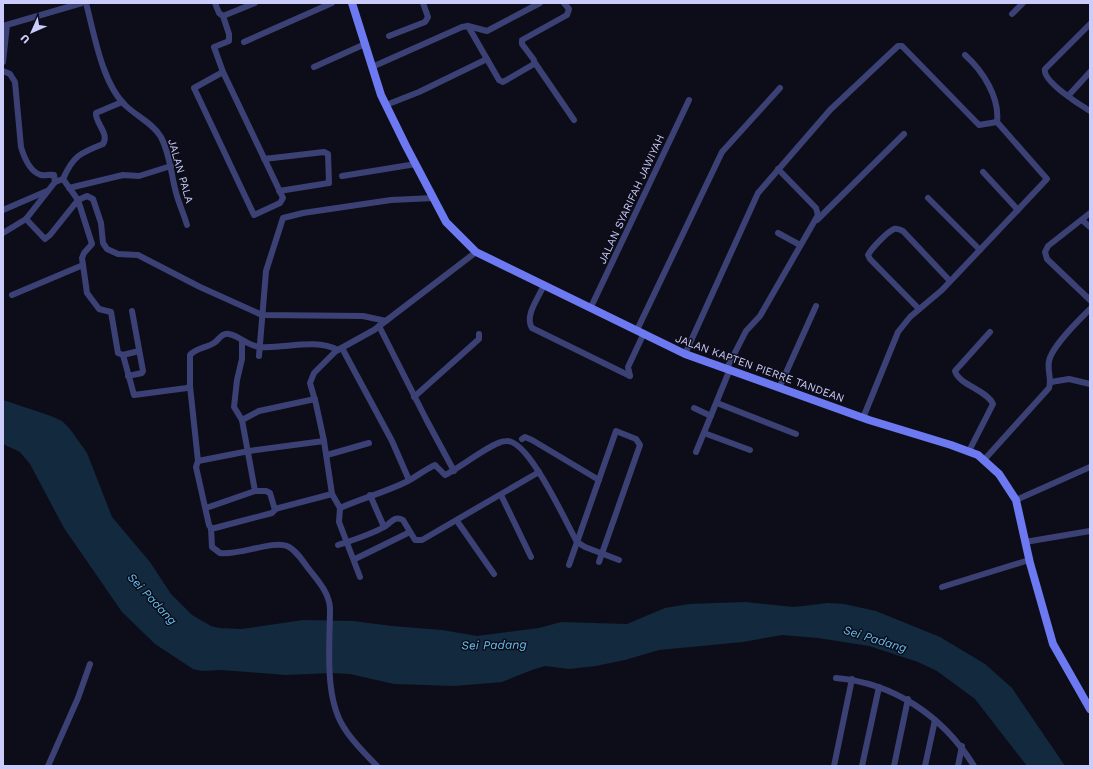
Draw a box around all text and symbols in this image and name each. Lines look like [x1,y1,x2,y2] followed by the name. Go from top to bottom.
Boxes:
[12,12,52,52] north arrow
[18,31,33,46] text: U
[596,132,667,266] street label: JALAN SYARIFAH JAWIYAH
[165,138,196,205] street label: JALAN PALA
[674,332,846,405] street label: JALAN KAPTEN PIERRE TANDEAN
[125,570,179,628] water label: Sei Padang
[842,623,908,655] water label: Sei Padang
[461,637,527,653] water label: Sei Padang

